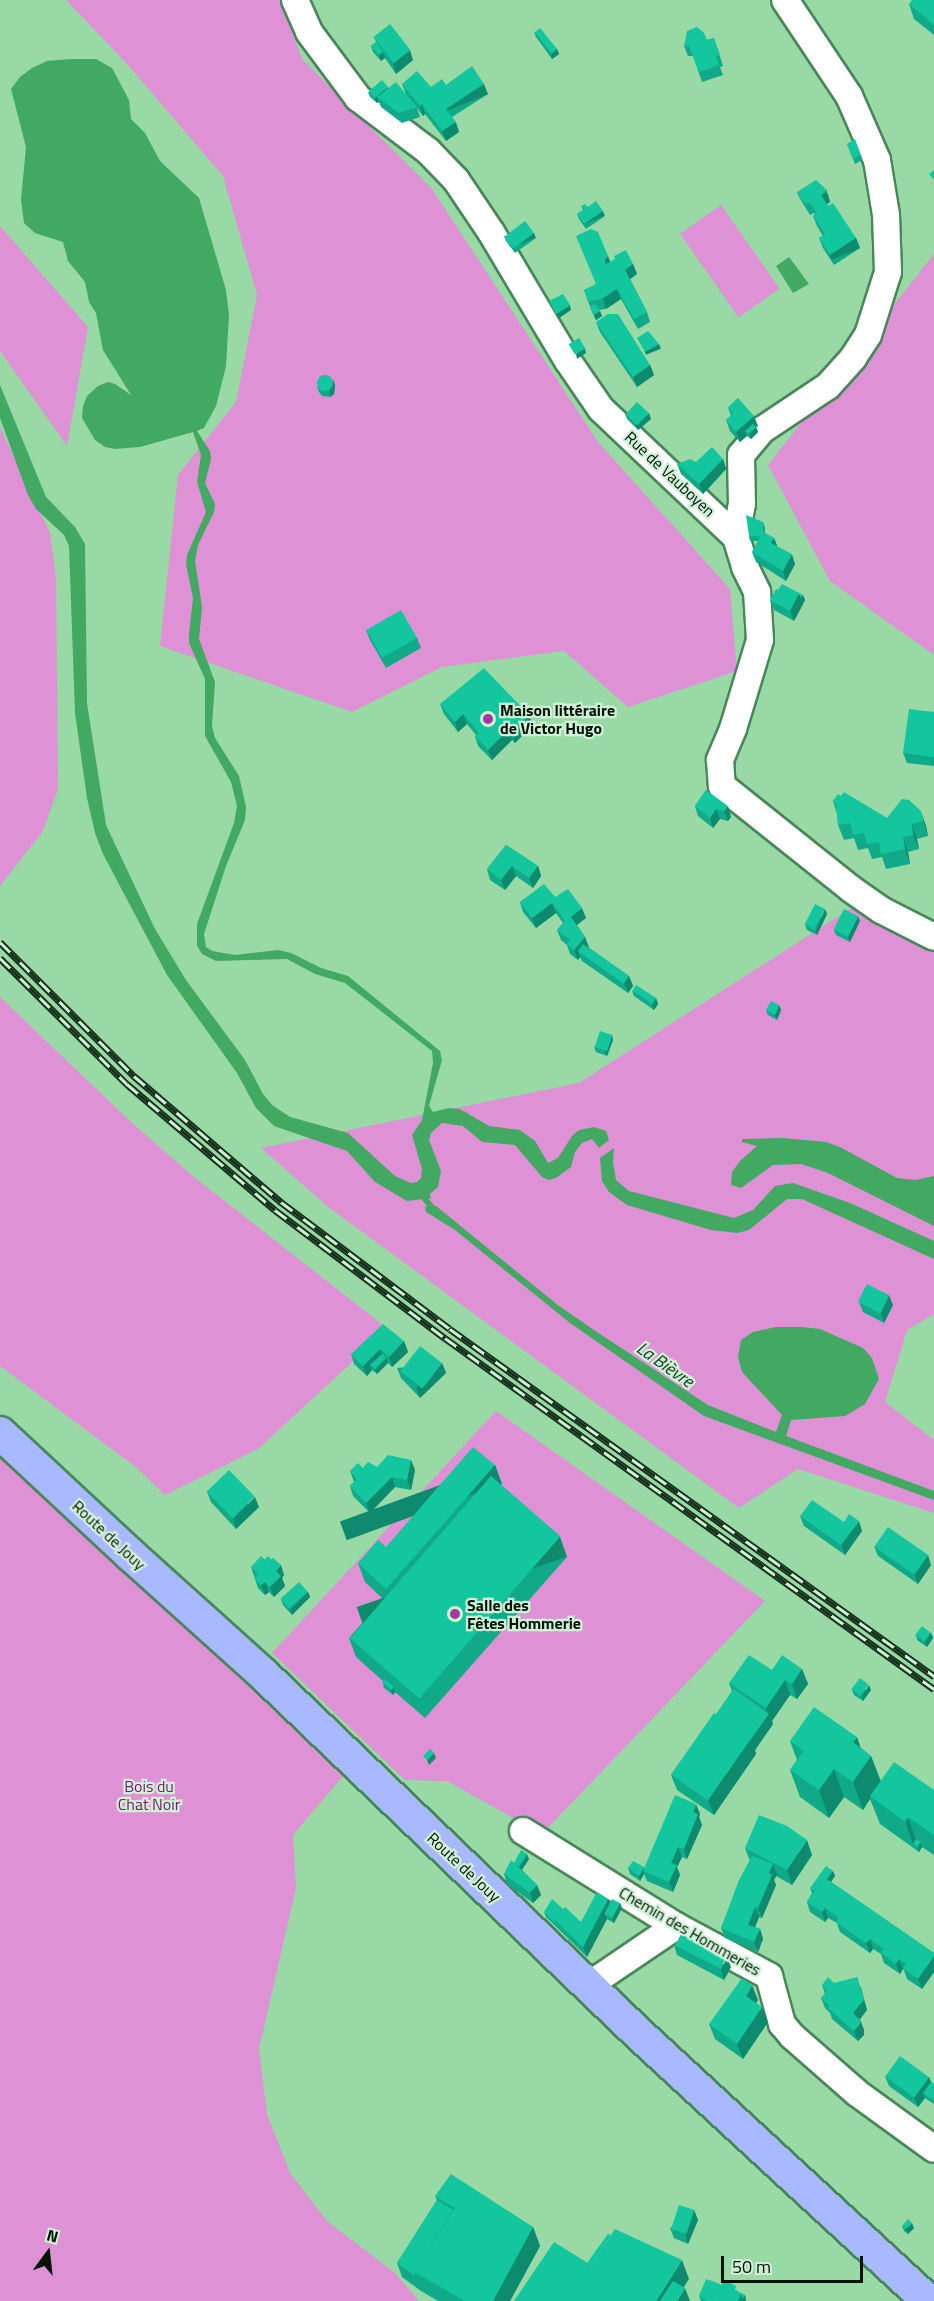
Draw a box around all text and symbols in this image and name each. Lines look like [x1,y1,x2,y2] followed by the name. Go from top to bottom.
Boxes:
[621,427,719,521] street label: Rue de Vauboyen
[500,700,615,738] place label: Maison littéraire de Victor Hugo
[481,712,495,726] marker: Maison littéraire de Victor Hugo
[632,1338,698,1392] water label: La Bièvre
[68,1496,150,1574] street label: Route de Jouy
[467,1595,581,1633] place label: Salle des Fêtes Hommerie
[448,1607,462,1621] marker: Salle des Fêtes Hommerie
[118,1776,180,1814] park label: Bois du Chat Noir
[423,1828,505,1906] street label: Route de Jouy
[616,1883,764,1979] street label: Chemin des Hommeries
[18,2223,78,2283] north arrow
[44,2223,61,2249] text: N
[724,2244,866,2282] scale bar
[732,2253,771,2280] text: 50 m

